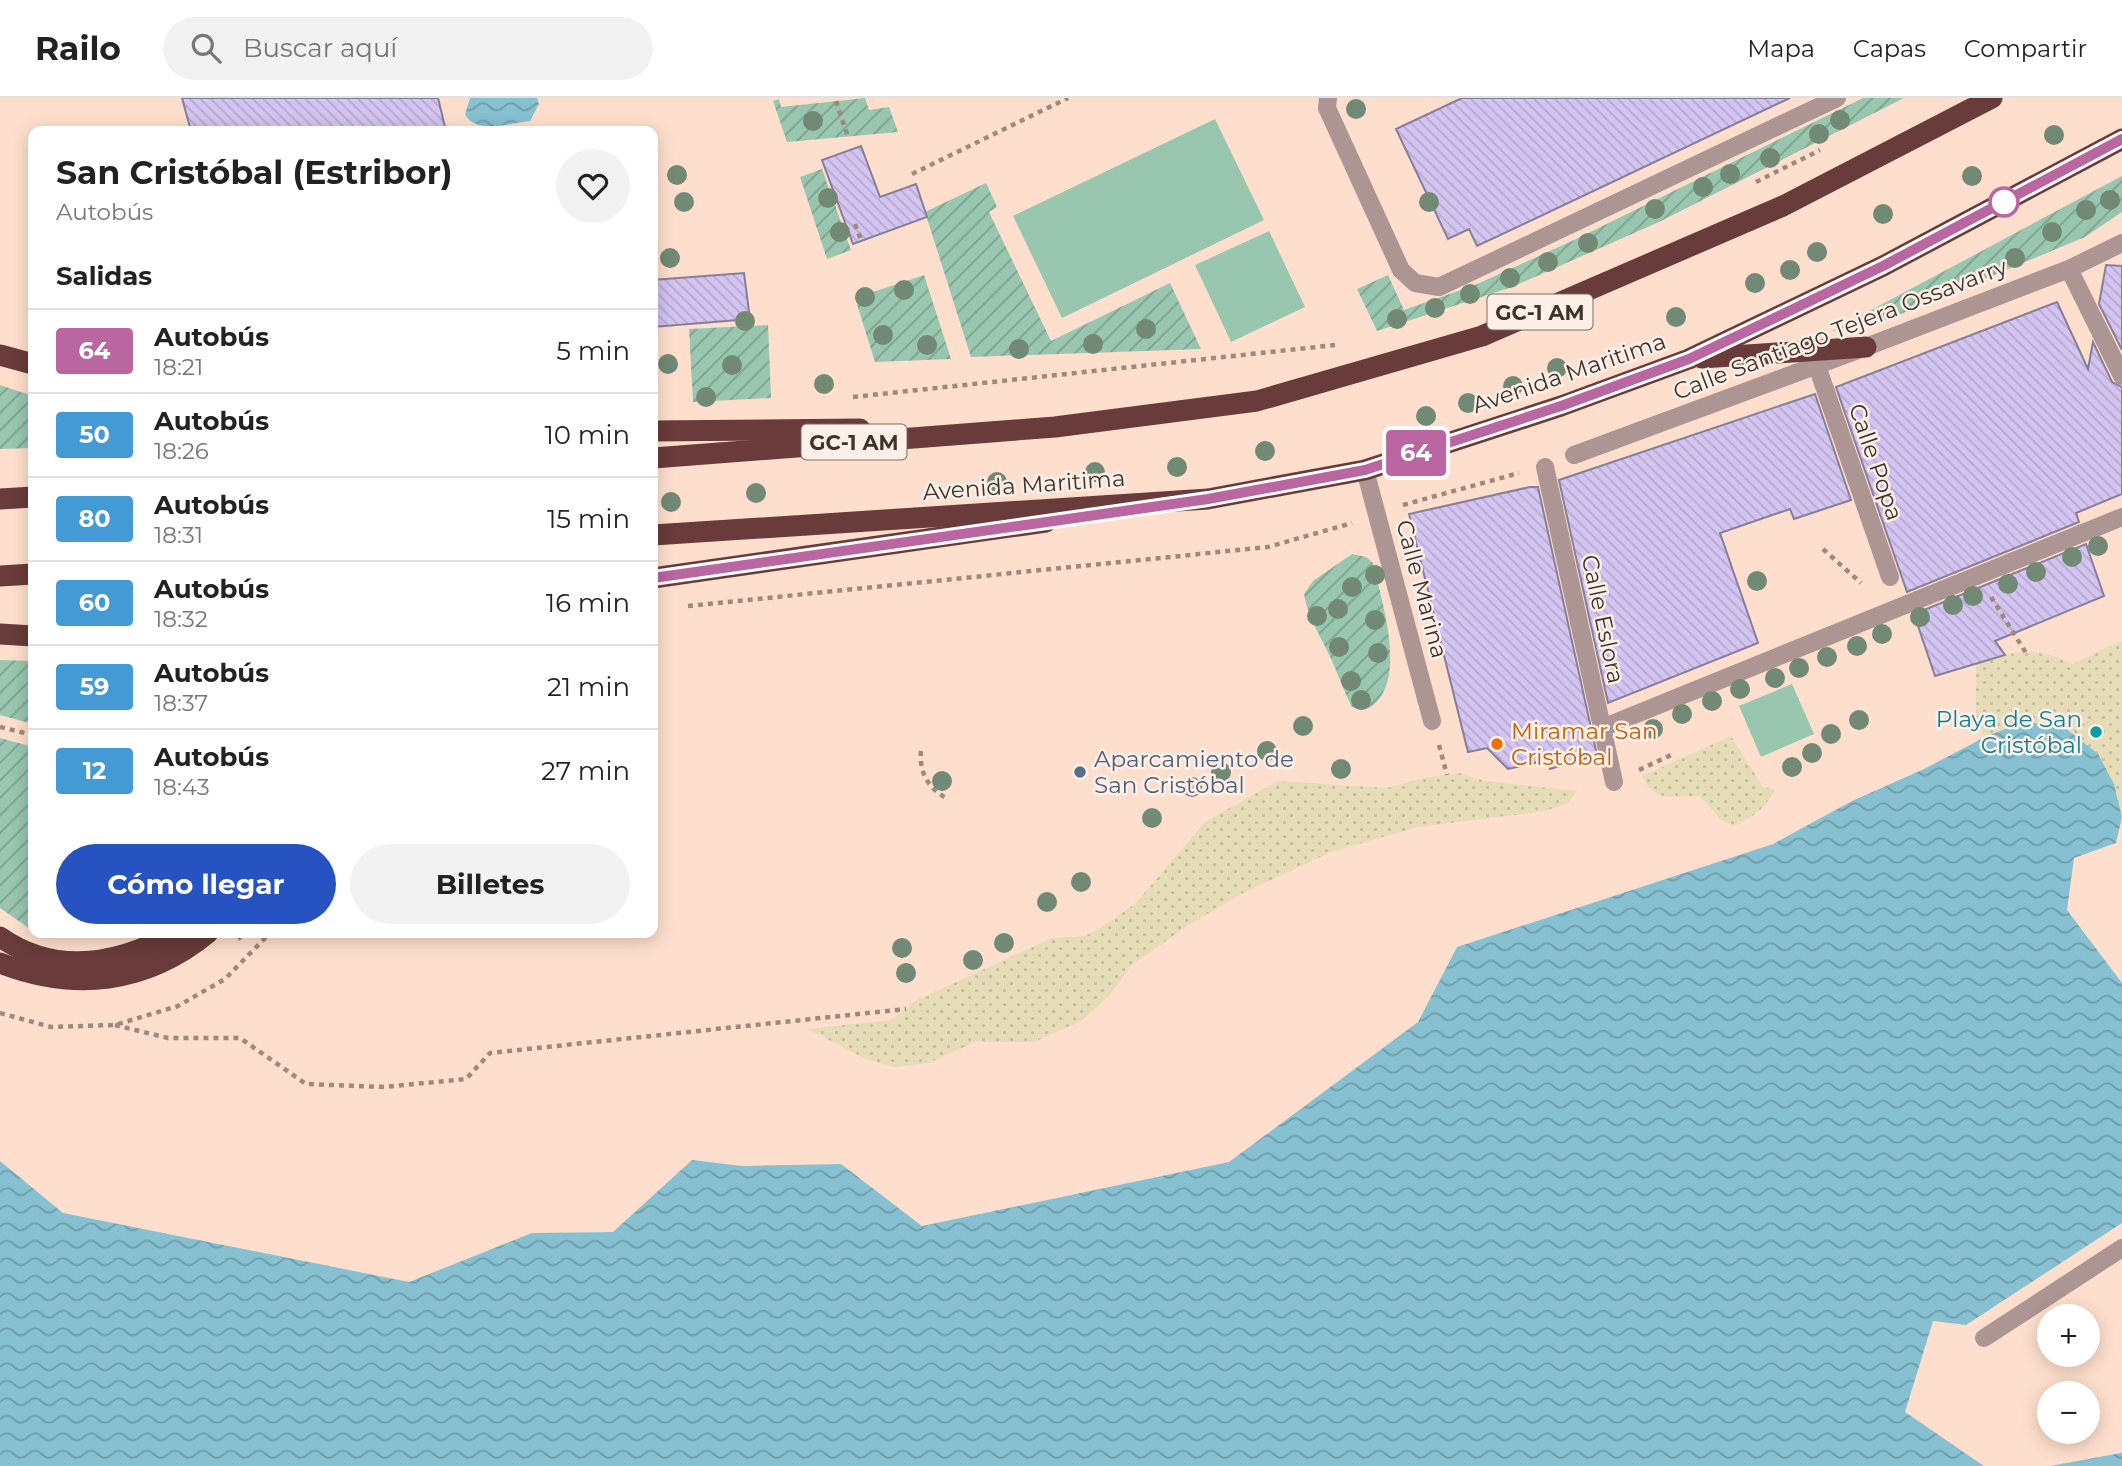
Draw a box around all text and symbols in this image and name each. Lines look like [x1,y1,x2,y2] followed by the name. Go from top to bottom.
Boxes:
[163,17,653,80] search box
[35,28,121,68] text: Railo
[187,29,225,67] icon: search
[243,32,397,64] text: Buscar aquí
[1747,34,1815,63] text: Mapa
[1853,34,1926,63] text: Capas
[1964,34,2087,63] text: Compartir
[556,149,630,223] button: heart
[56,152,453,192] text: San Cristóbal (Estribor)
[1989,187,2019,217] unlabelled marker
[56,198,153,226] text: Autobús
[1669,252,2011,406] street label: Calle Santiago Tejera Ossavarry
[56,260,152,292] text: Salidas
[1488,294,1592,330] road number: GC-1 AM
[154,321,269,353] text: Autobús
[1469,327,1669,419] street label: Avenida Maritima
[556,335,630,367] text: 5 min
[79,336,110,365] text: 64
[154,353,203,381] text: 18:21
[1843,400,1909,524] street label: Calle Popa
[154,405,269,437] text: Autobús
[544,419,630,451] text: 10 min
[79,420,110,449] text: 50
[802,424,906,460] road number: GC-1 AM
[1384,430,1448,476] line badge: 64
[154,437,209,465] text: 18:26
[1400,438,1432,467] text: 64
[922,464,1126,506] street label: Avenida Maritima
[154,489,269,521] text: Autobús
[547,503,630,535] text: 15 min
[78,504,111,533] text: 80
[1390,517,1454,661] street label: Calle Marina
[154,521,203,549] text: 18:31
[1576,552,1630,686] street label: Calle Eslora
[154,573,269,605] text: Autobús
[546,587,630,619] text: 16 min
[79,588,110,617] text: 60
[154,605,208,633] text: 18:32
[154,657,269,689] text: Autobús
[547,671,630,703] text: 21 min
[80,672,109,701] text: 59
[154,689,208,717] text: 18:37
[1936,705,2082,759] place label: Playa de San Cristóbal
[1511,717,1658,771] place label: Miramar San Cristóbal
[2088,724,2104,740] marker: Playa de San Cristóbal
[1489,736,1505,752] marker: Miramar San Cristóbal
[154,741,269,773] text: Autobús
[1094,745,1294,799] place label: Aparcamiento de San Cristóbal
[541,755,630,787] text: 27 min
[83,756,106,785] text: 12
[1072,764,1088,780] marker: Aparcamiento de San Cristóbal
[154,773,210,801] text: 18:43
[56,844,336,924] button: Cómo llegar
[350,844,630,924] button: Billetes
[2037,1304,2100,1444] map controls
[2037,1304,2100,1367] button: +
[2037,1381,2100,1444] button: −

